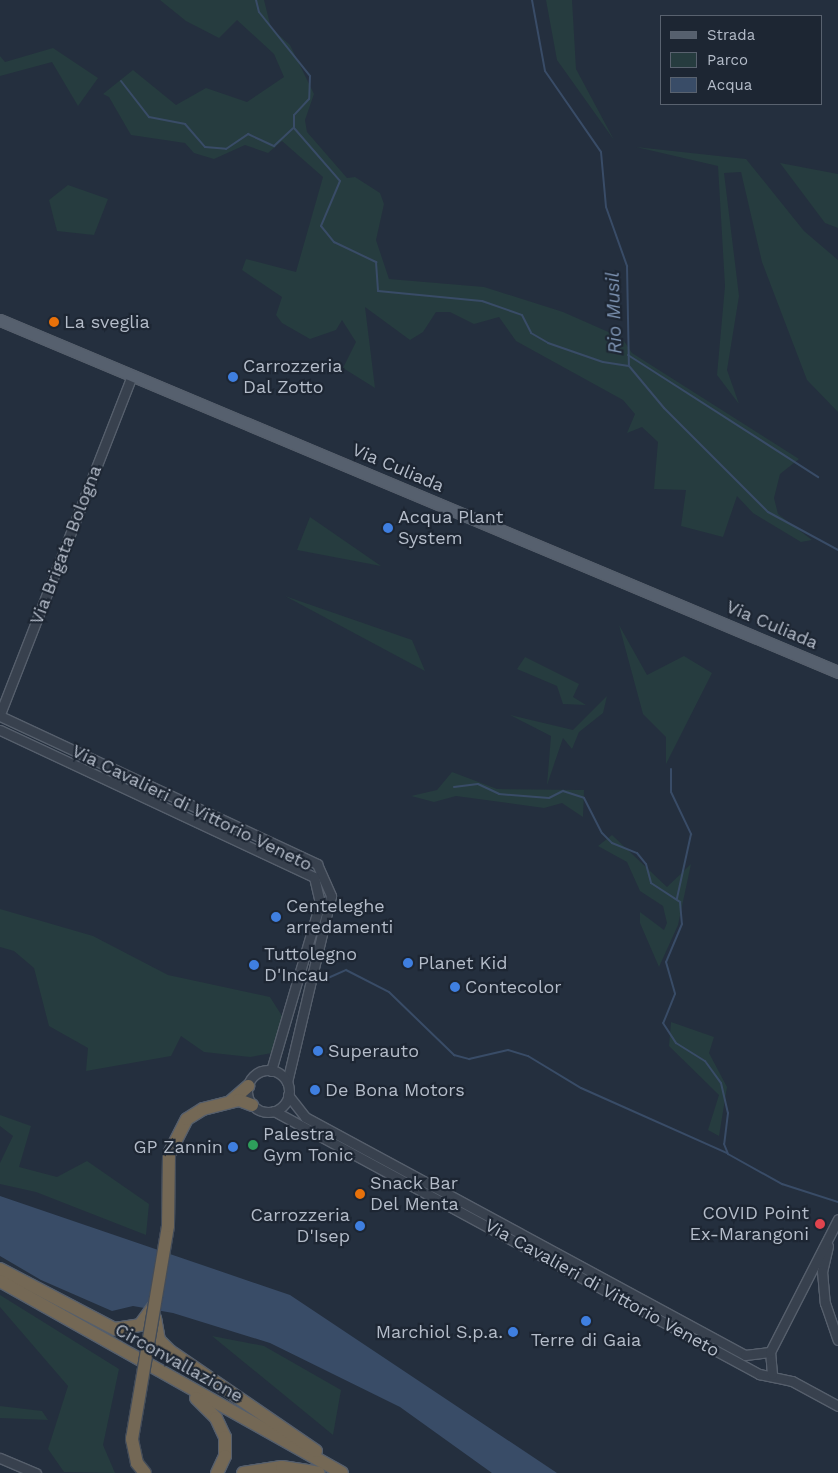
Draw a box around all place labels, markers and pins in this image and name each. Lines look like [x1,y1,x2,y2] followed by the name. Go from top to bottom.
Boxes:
[64,311,150,333] place label: La sveglia
[48,316,60,328] marker: La sveglia
[243,356,342,398] place label: Carrozzeria Dal Zotto
[227,371,239,383] marker: Carrozzeria Dal Zotto
[398,507,504,550] place label: Acqua Plant System
[382,522,394,534] marker: Acqua Plant System
[286,896,393,939] place label: Centeleghe arredamenti
[270,911,282,923] marker: Centeleghe arredamenti
[264,944,357,986] place label: Tuttolegno D'Incau
[418,952,507,974] place label: Planet Kid
[402,957,414,969] marker: Planet Kid
[248,959,260,971] marker: Tuttolegno D'Incau
[465,976,562,998] place label: Contecolor
[449,981,461,993] marker: Contecolor
[328,1040,419,1062] place label: Superauto
[312,1045,324,1057] marker: Superauto
[325,1079,465,1101] place label: De Bona Motors
[309,1084,321,1096] marker: De Bona Motors
[263,1124,354,1166] place label: Palestra Gym Tonic
[133,1136,223,1158] place label: GP Zannin
[247,1139,259,1151] marker: Palestra Gym Tonic
[227,1141,239,1153] marker: GP Zannin
[370,1173,459,1216] place label: Snack Bar Del Menta
[354,1188,366,1200] marker: Snack Bar Del Menta
[689,1203,809,1246] place label: COVID Point Ex-Marangoni
[251,1205,350,1248] place label: Carrozzeria D'Isep
[813,1217,827,1231] marker: COVID Point Ex-Marangoni
[354,1220,366,1232] marker: Carrozzeria D'Isep
[580,1315,592,1327] marker: Terre di Gaia
[375,1321,503,1343] place label: Marchiol S.p.a.
[507,1326,519,1338] marker: Marchiol S.p.a.
[531,1329,641,1351] place label: Terre di Gaia

